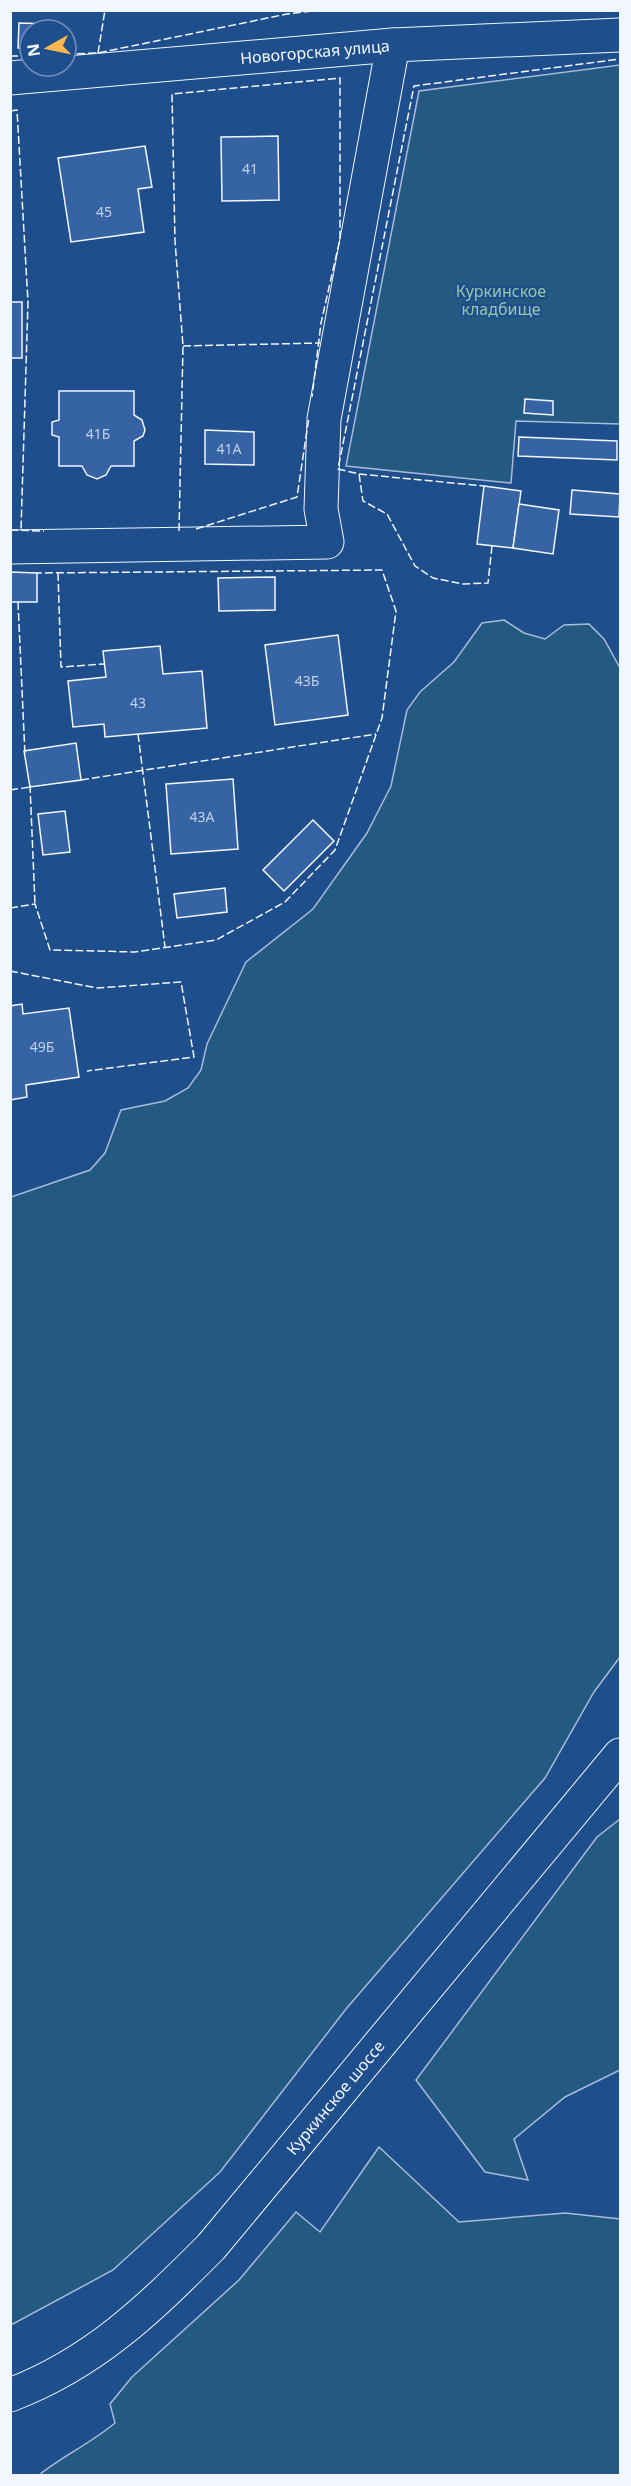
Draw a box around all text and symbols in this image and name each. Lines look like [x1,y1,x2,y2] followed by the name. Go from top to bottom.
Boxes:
[18,18,78,78] north arrow
[239,34,390,69] street label: Новогорская улица
[21,42,45,58] text: N
[242,159,258,178] house number: 41
[96,202,112,221] house number: 45
[456,280,546,320] park label: Куркинское кладбище
[86,424,110,443] house number: 41Б
[217,439,242,458] house number: 41А
[295,671,319,690] house number: 43Б
[130,693,146,712] house number: 43
[190,807,215,826] house number: 43А
[30,1037,54,1056] house number: 49Б
[281,2036,389,2160] street label: Куркинское шоссе

